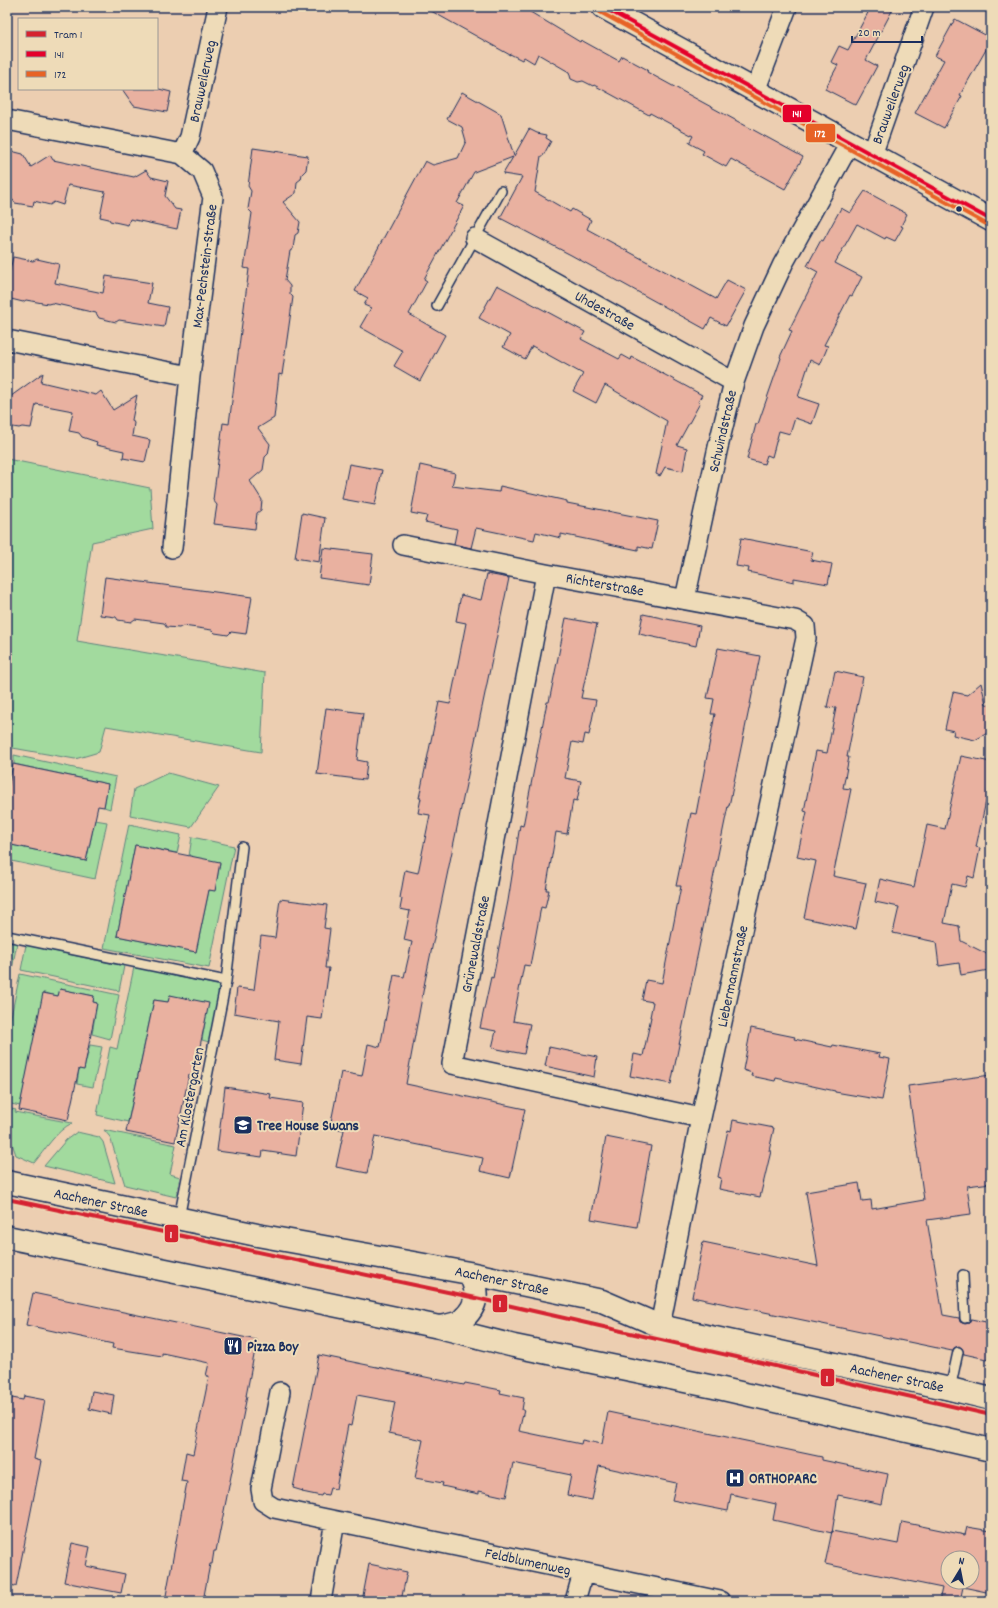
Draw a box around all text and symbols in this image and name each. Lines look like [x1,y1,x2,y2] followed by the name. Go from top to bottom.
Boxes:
[18,18,158,90] legend
[852,18,922,44] scale bar
[858,25,881,42] text: 20 m
[54,27,83,44] text: Tram 1
[184,38,223,125] street label: Brauweilerweg
[54,47,64,64] text: 141
[867,62,917,148] street label: Brauweilerweg
[54,67,66,84] text: 172
[782,104,812,123] line badge: 141
[792,107,802,123] text: 141
[805,123,836,143] line badge: 172
[814,127,826,143] text: 172
[187,203,225,329] street label: Max-Pechstein-Straße
[954,204,964,214] unlabelled marker
[570,286,639,338] street label: Uhdestraße
[704,388,744,475] street label: Schwindstraße
[564,568,646,604] street label: Richterstraße
[457,893,497,995] street label: Grünewaldstraße
[712,923,756,1029] street label: Liebermannstraße
[170,1045,211,1149] street label: Am Klostergarten
[232,1114,254,1136] school or university icon: Tree House Swans
[257,1116,359,1138] place label: Tree House Swans
[51,1183,150,1225] street label: Aachener Straße
[164,1224,179,1243] line badge: 1
[170,1228,172,1244] text: 1
[452,1261,551,1303] street label: Aachener Straße
[492,1294,508,1313] line badge: 1
[499,1297,501,1313] text: 1
[222,1335,244,1357] restaurant icon: Pizza Boy
[247,1337,299,1359] place label: Pizza Boy
[847,1358,946,1400] street label: Aachener Straße
[820,1368,835,1387] line badge: 1
[826,1372,828,1388] text: 1
[724,1467,746,1489] hospital icon: ORTHOPARC
[749,1469,818,1491] place label: ORTHOPARC
[483,1543,572,1583] street label: Feldblumenweg
[940,1550,980,1590] north arrow
[957,1554,966,1571] text: N

